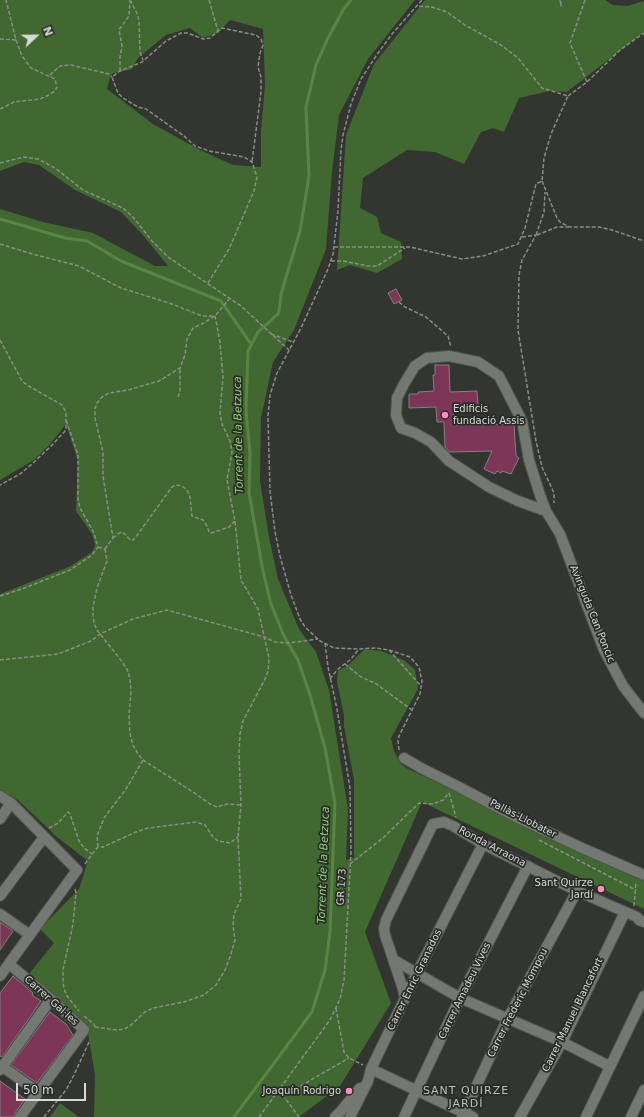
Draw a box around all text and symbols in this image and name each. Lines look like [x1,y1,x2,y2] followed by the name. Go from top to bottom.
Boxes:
[16,16,56,56] north arrow
[40,25,55,38] text: N
[231,376,247,494] water label: Torrent de la Betzuca
[453,403,524,426] place label: Edificis fundació Assis
[440,410,450,420] marker: Edificis fundació Assis
[567,563,617,665] street label: Avinguda Can Poncic
[488,797,558,841] street label: Pallàs-Llobater
[315,806,333,924] water label: Torrent de la Betzuca
[456,824,528,870] street label: Ronda Arraona
[335,868,349,906] street label: GR 173
[535,877,593,900] place label: Sant Quirze Jardí
[596,884,606,894] marker: Sant Quirze Jardí
[385,928,445,1032] street label: Carrer Enric Granados
[436,941,494,1041] street label: Carrer Amadeu Vives
[485,946,551,1060] street label: Carrer Frederic Mompou
[540,956,606,1074] street label: Carrer Manuel Blancafort
[22,974,80,1028] street label: Carrer Gal·les
[18,1075,88,1101] scale bar
[23,1083,54,1097] text: 50 m
[423,1084,509,1110] district label: SANT QUIRZE JARDÍ
[263,1085,341,1097] place label: Joaquín Rodrigo
[344,1086,354,1096] marker: Joaquín Rodrigo

